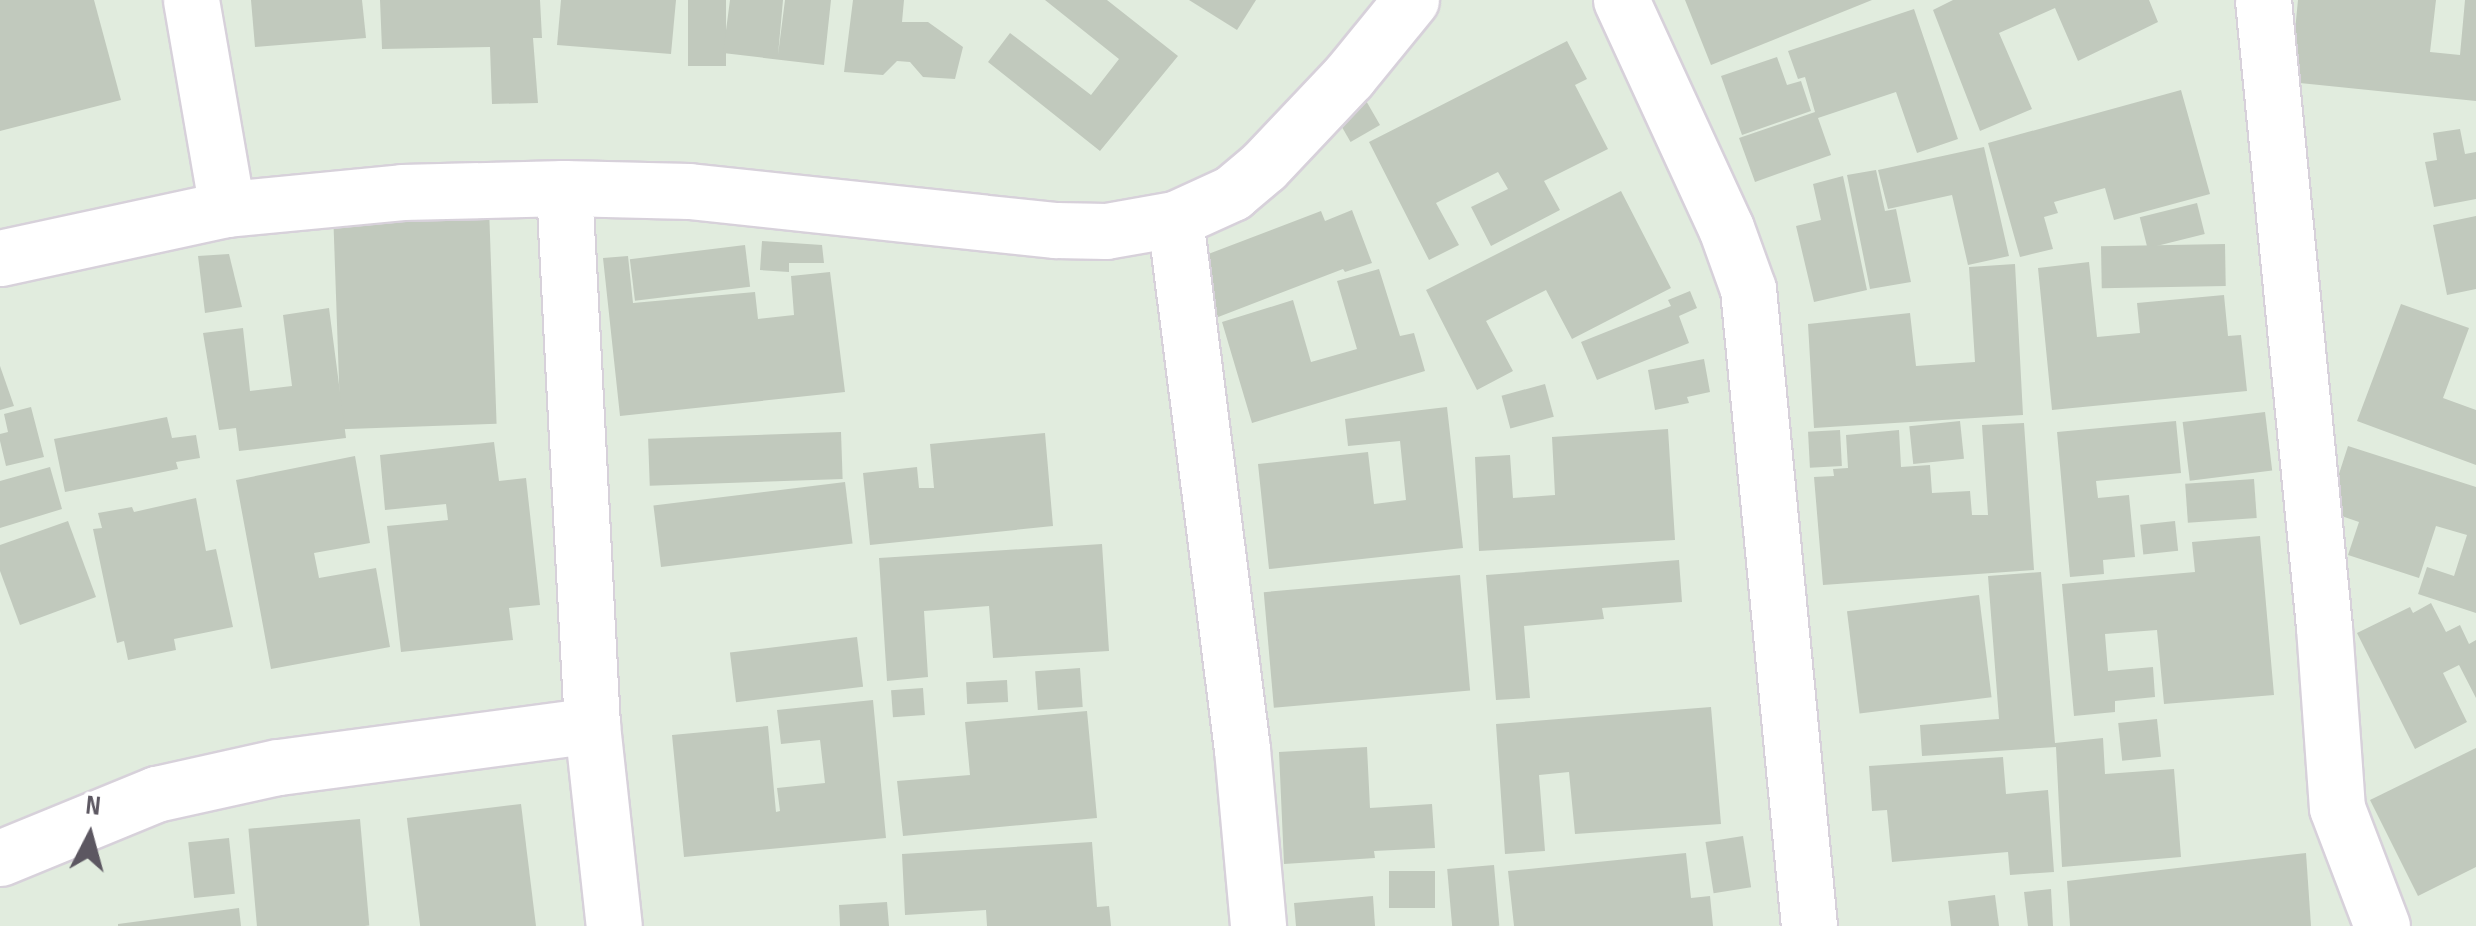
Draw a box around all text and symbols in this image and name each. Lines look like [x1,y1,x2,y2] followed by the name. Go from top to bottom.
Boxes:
[40,786,140,886] north arrow
[84,788,102,823] text: N

